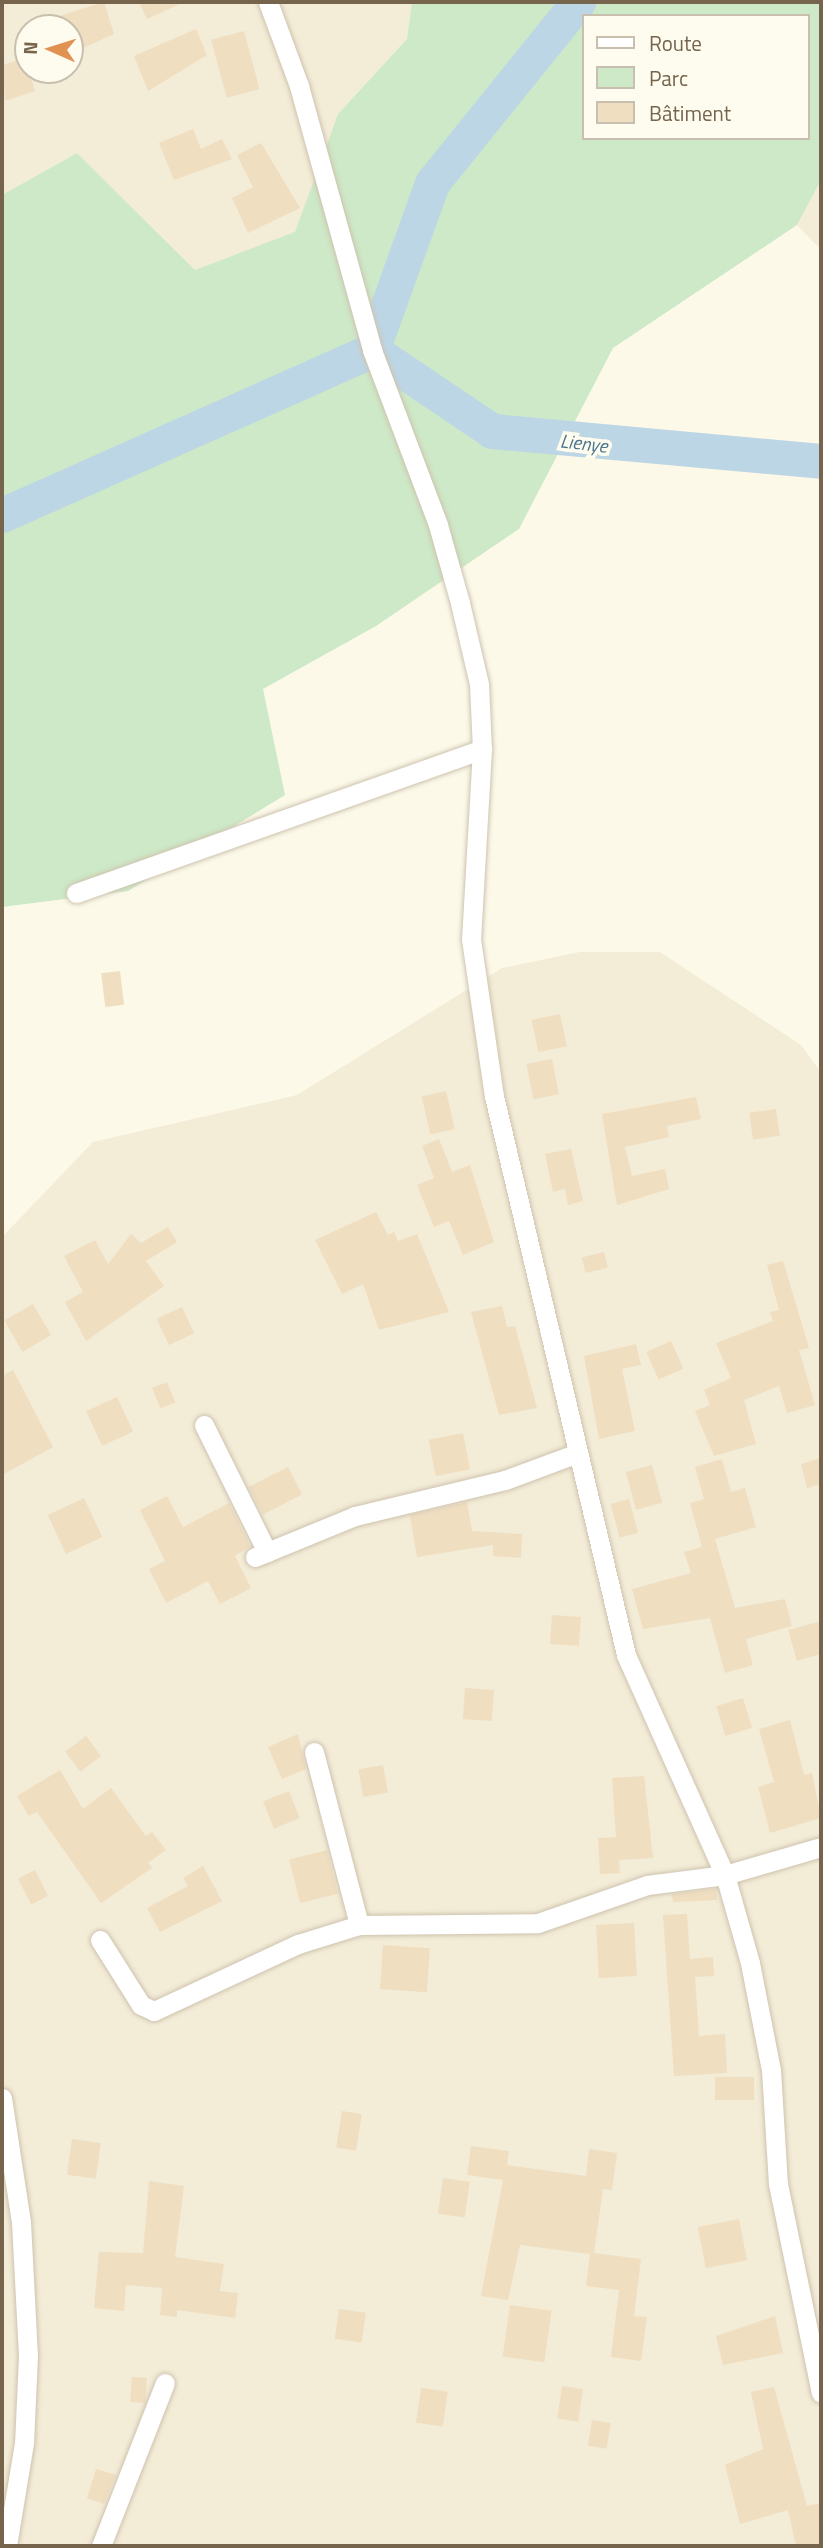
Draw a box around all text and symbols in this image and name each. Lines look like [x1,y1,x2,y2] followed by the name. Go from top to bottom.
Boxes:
[14,14,84,84] north arrow
[582,14,809,140] legend
[649,27,702,59] text: Route
[15,41,44,55] text: N
[649,62,688,94] text: Parc
[649,97,731,129] text: Bâtiment
[559,429,609,457] water label: Lienye

